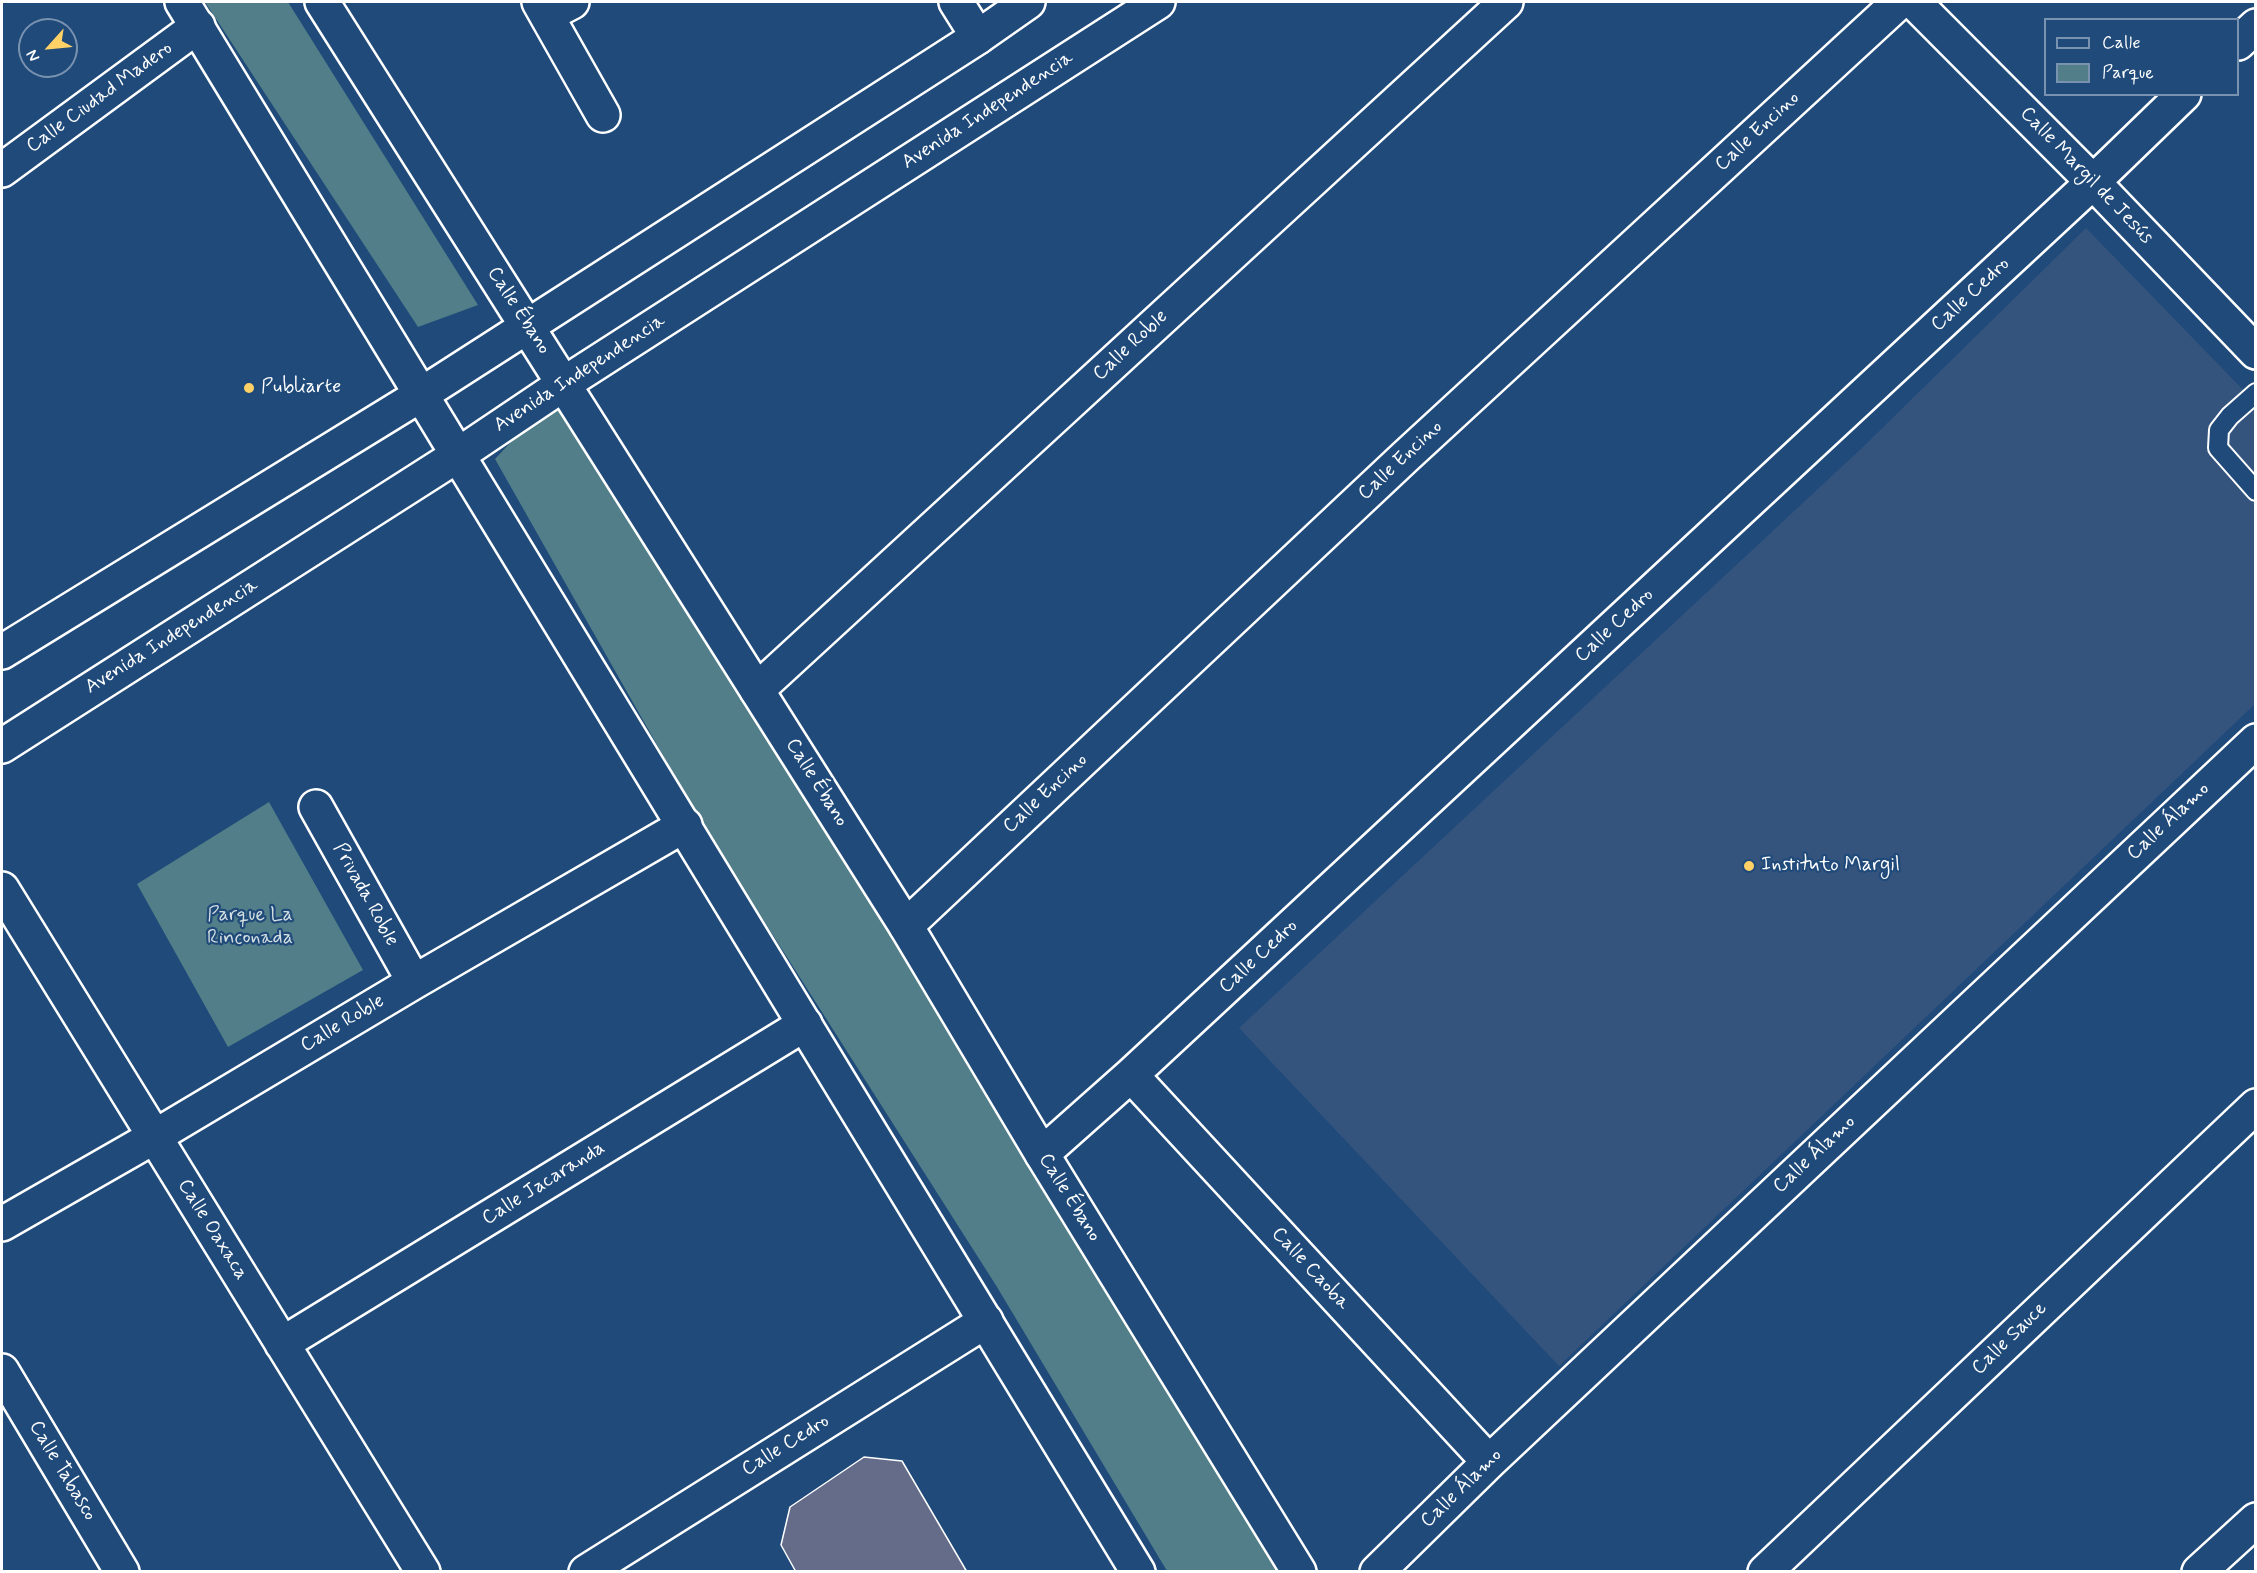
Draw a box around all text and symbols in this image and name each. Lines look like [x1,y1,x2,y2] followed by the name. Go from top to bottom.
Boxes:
[18,18,78,78] north arrow
[2044,18,2239,96] legend
[2102,31,2141,55] text: Calle
[22,37,178,159] street label: Calle Ciudad Madero
[22,46,45,65] text: N
[898,47,1078,175] street label: Avenida Independencia
[2102,61,2154,85] text: Parque
[1711,87,1805,177] street label: Calle Encino
[2014,102,2158,250] street label: Calle Margil de Jesús
[1927,253,2015,337] street label: Calle Cedro
[481,263,555,359] street label: Calle Ébano
[1089,305,1173,387] street label: Calle Roble
[490,310,670,438] street label: Avenida Independencia
[261,376,341,400] place label: Publiarte
[242,381,256,395] marker: Publiarte
[1354,416,1448,506] street label: Calle Encino
[81,574,263,700] street label: Avenida Independencia
[1571,584,1659,668] street label: Calle Cedro
[779,734,853,832] street label: Calle Ébano
[999,749,1093,839] street label: Calle Encino
[2123,778,2215,866] street label: Calle Álamo
[327,839,403,951] street label: Privada Roble
[1761,854,1900,878] place label: Instituto Margil
[1742,859,1756,873] marker: Instituto Margil
[207,904,293,951] park label: Parque La Rinconada
[1215,915,1303,999] street label: Calle Cedro
[297,990,389,1058] street label: Calle Roble
[1769,1111,1861,1199] street label: Calle Álamo
[478,1137,610,1231] street label: Calle Jacaranda
[1032,1149,1106,1247] street label: Calle Ébano
[171,1175,253,1285] street label: Calle Oaxaca
[1266,1223,1354,1315] street label: Calle Caoba
[1967,1297,2053,1381] street label: Calle Sauce
[738,1410,834,1482] street label: Calle Cedro
[23,1417,101,1525] street label: Calle Tabasco
[1416,1444,1508,1534] street label: Calle Álamo

